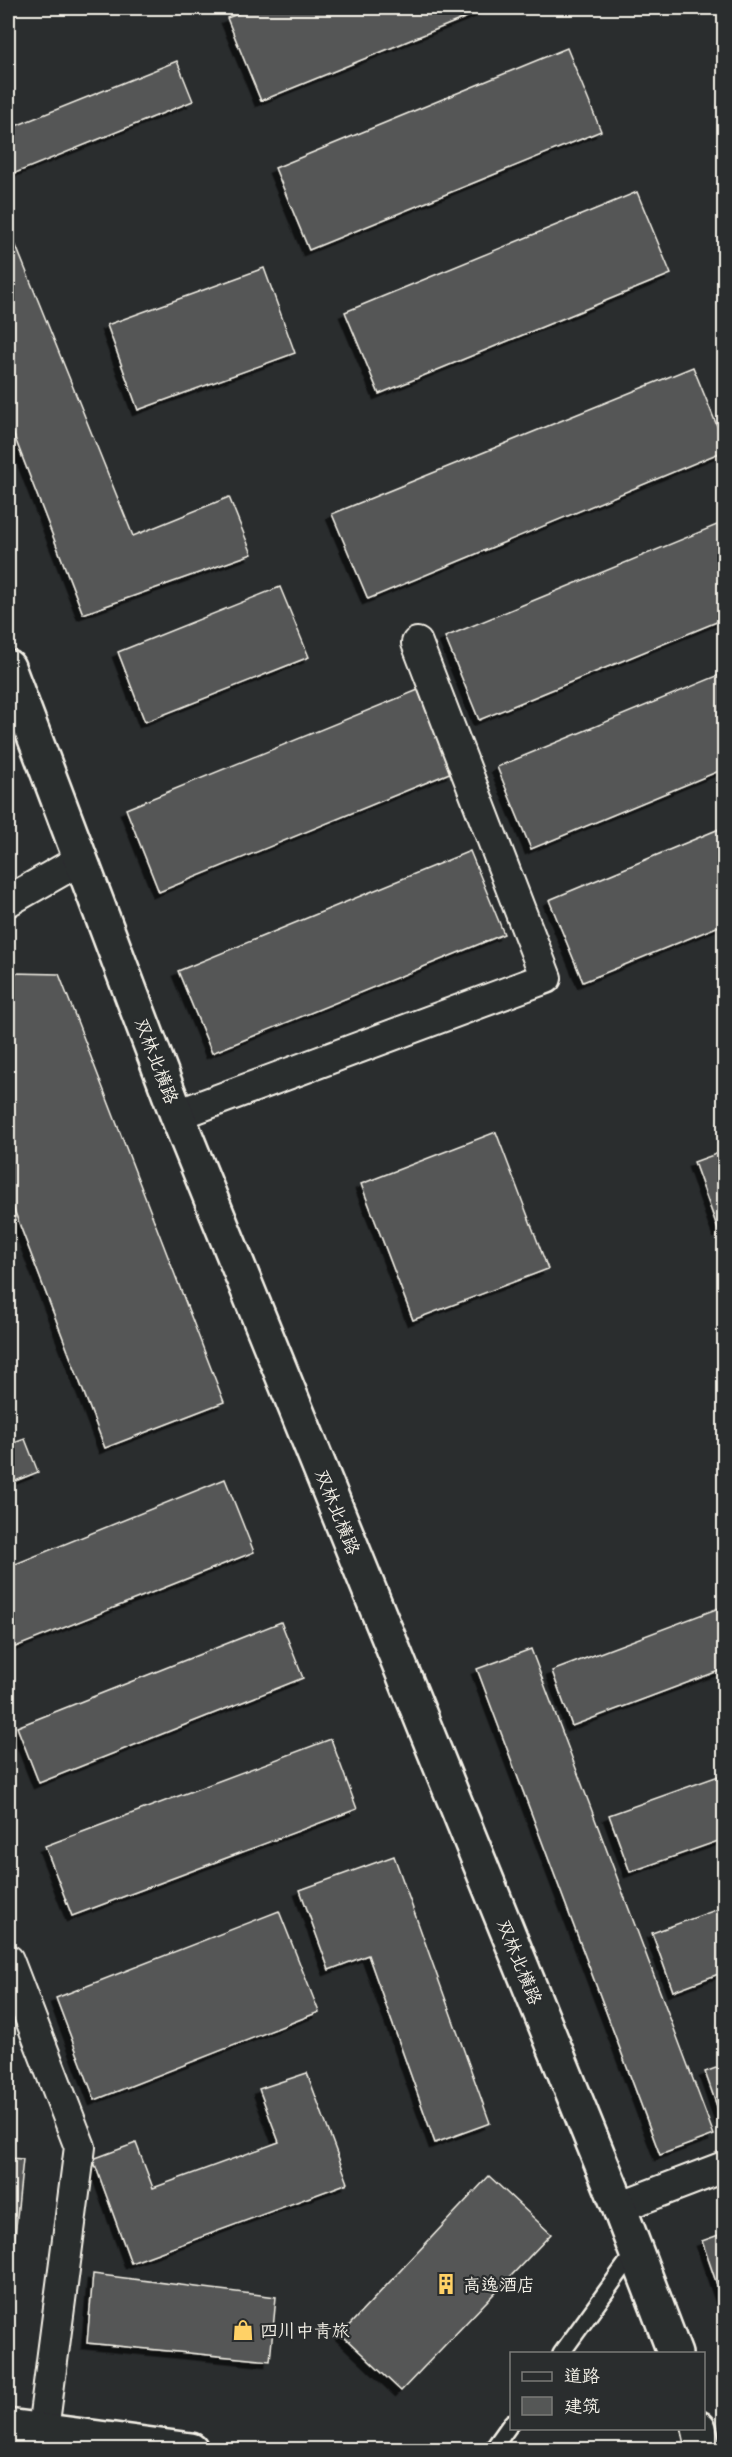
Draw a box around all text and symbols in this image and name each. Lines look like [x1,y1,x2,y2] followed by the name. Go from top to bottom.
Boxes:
[130,1015,184,1107] street label: 双林北横路
[310,1466,366,1558] street label: 双林北横路
[492,1916,548,2008] street label: 双林北横路
[434,2272,458,2296] building icon: 高逸酒店
[463,2273,535,2296] place label: 高逸酒店
[231,2318,255,2342] shop icon: 四川中青旅
[260,2319,350,2342] place label: 四川中青旅
[510,2352,705,2430] legend
[564,2364,600,2387] text: 道路
[564,2394,600,2417] text: 建筑

